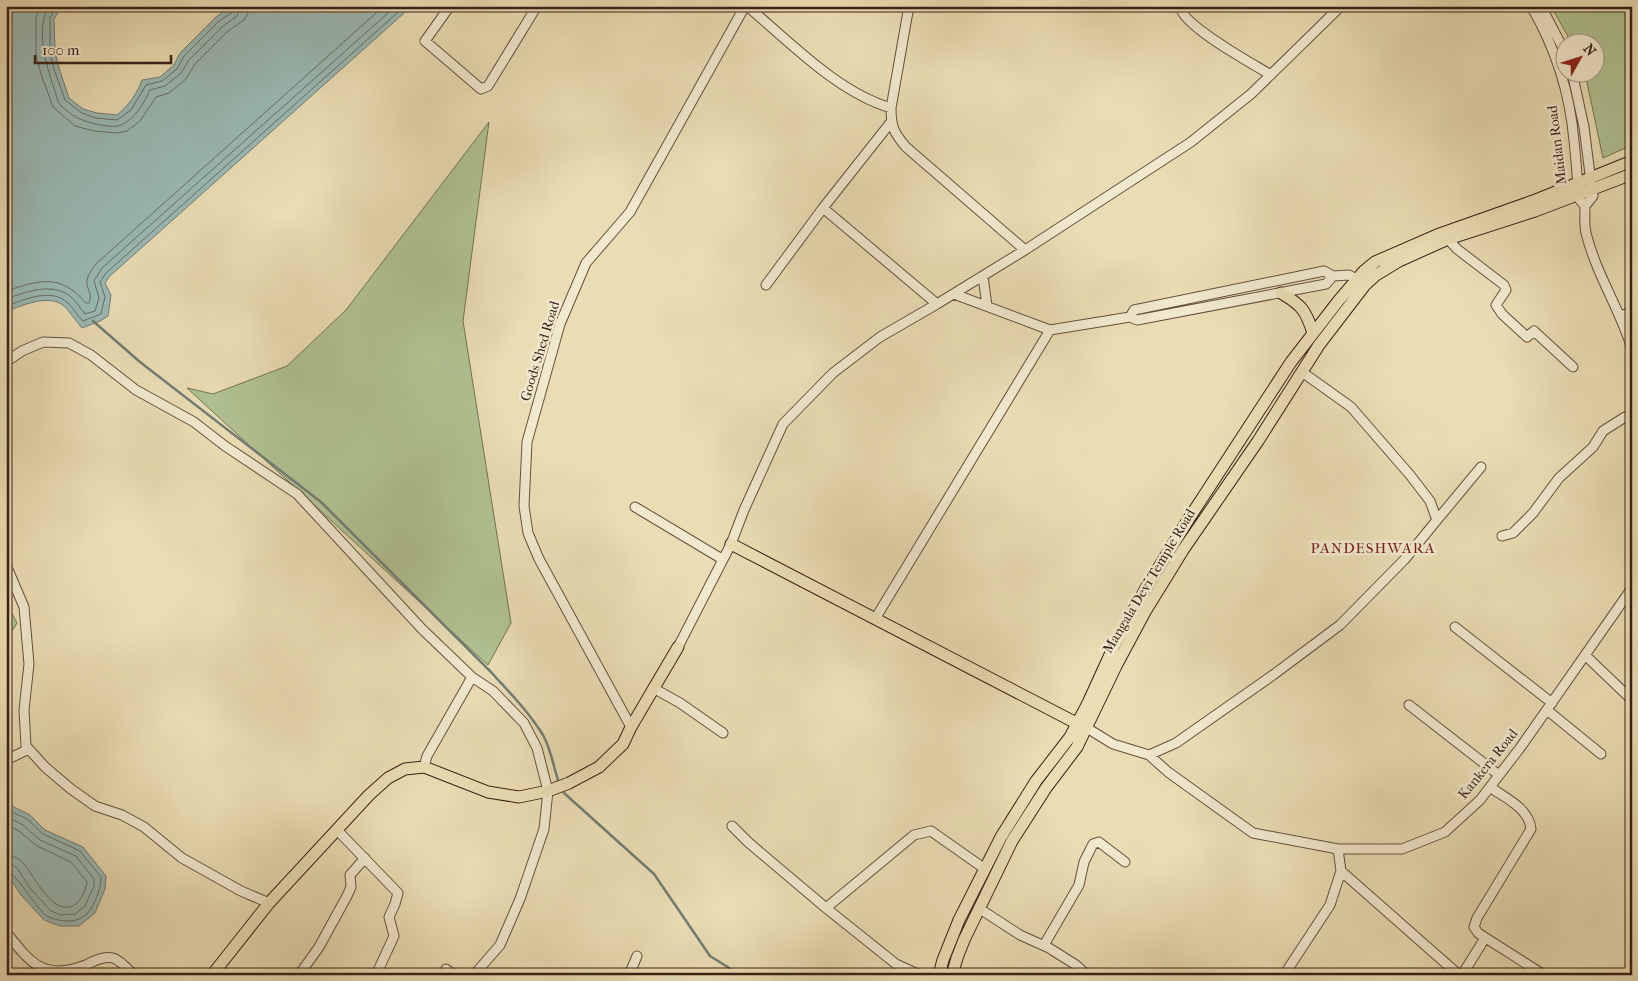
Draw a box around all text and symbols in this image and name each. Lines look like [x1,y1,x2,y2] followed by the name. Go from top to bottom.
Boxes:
[35,32,171,64] scale bar
[1556,32,1606,82] north arrow
[42,41,80,59] text: 100 m
[1580,41,1600,60] text: N
[1544,104,1570,186] street label: Maidan Road
[517,299,563,403] street label: Goods Shed Road
[1099,505,1199,656] street label: Mangala Devi Temple Road
[1311,539,1435,557] district label: PANDESHWARA
[1455,725,1522,803] street label: Kankera Road

